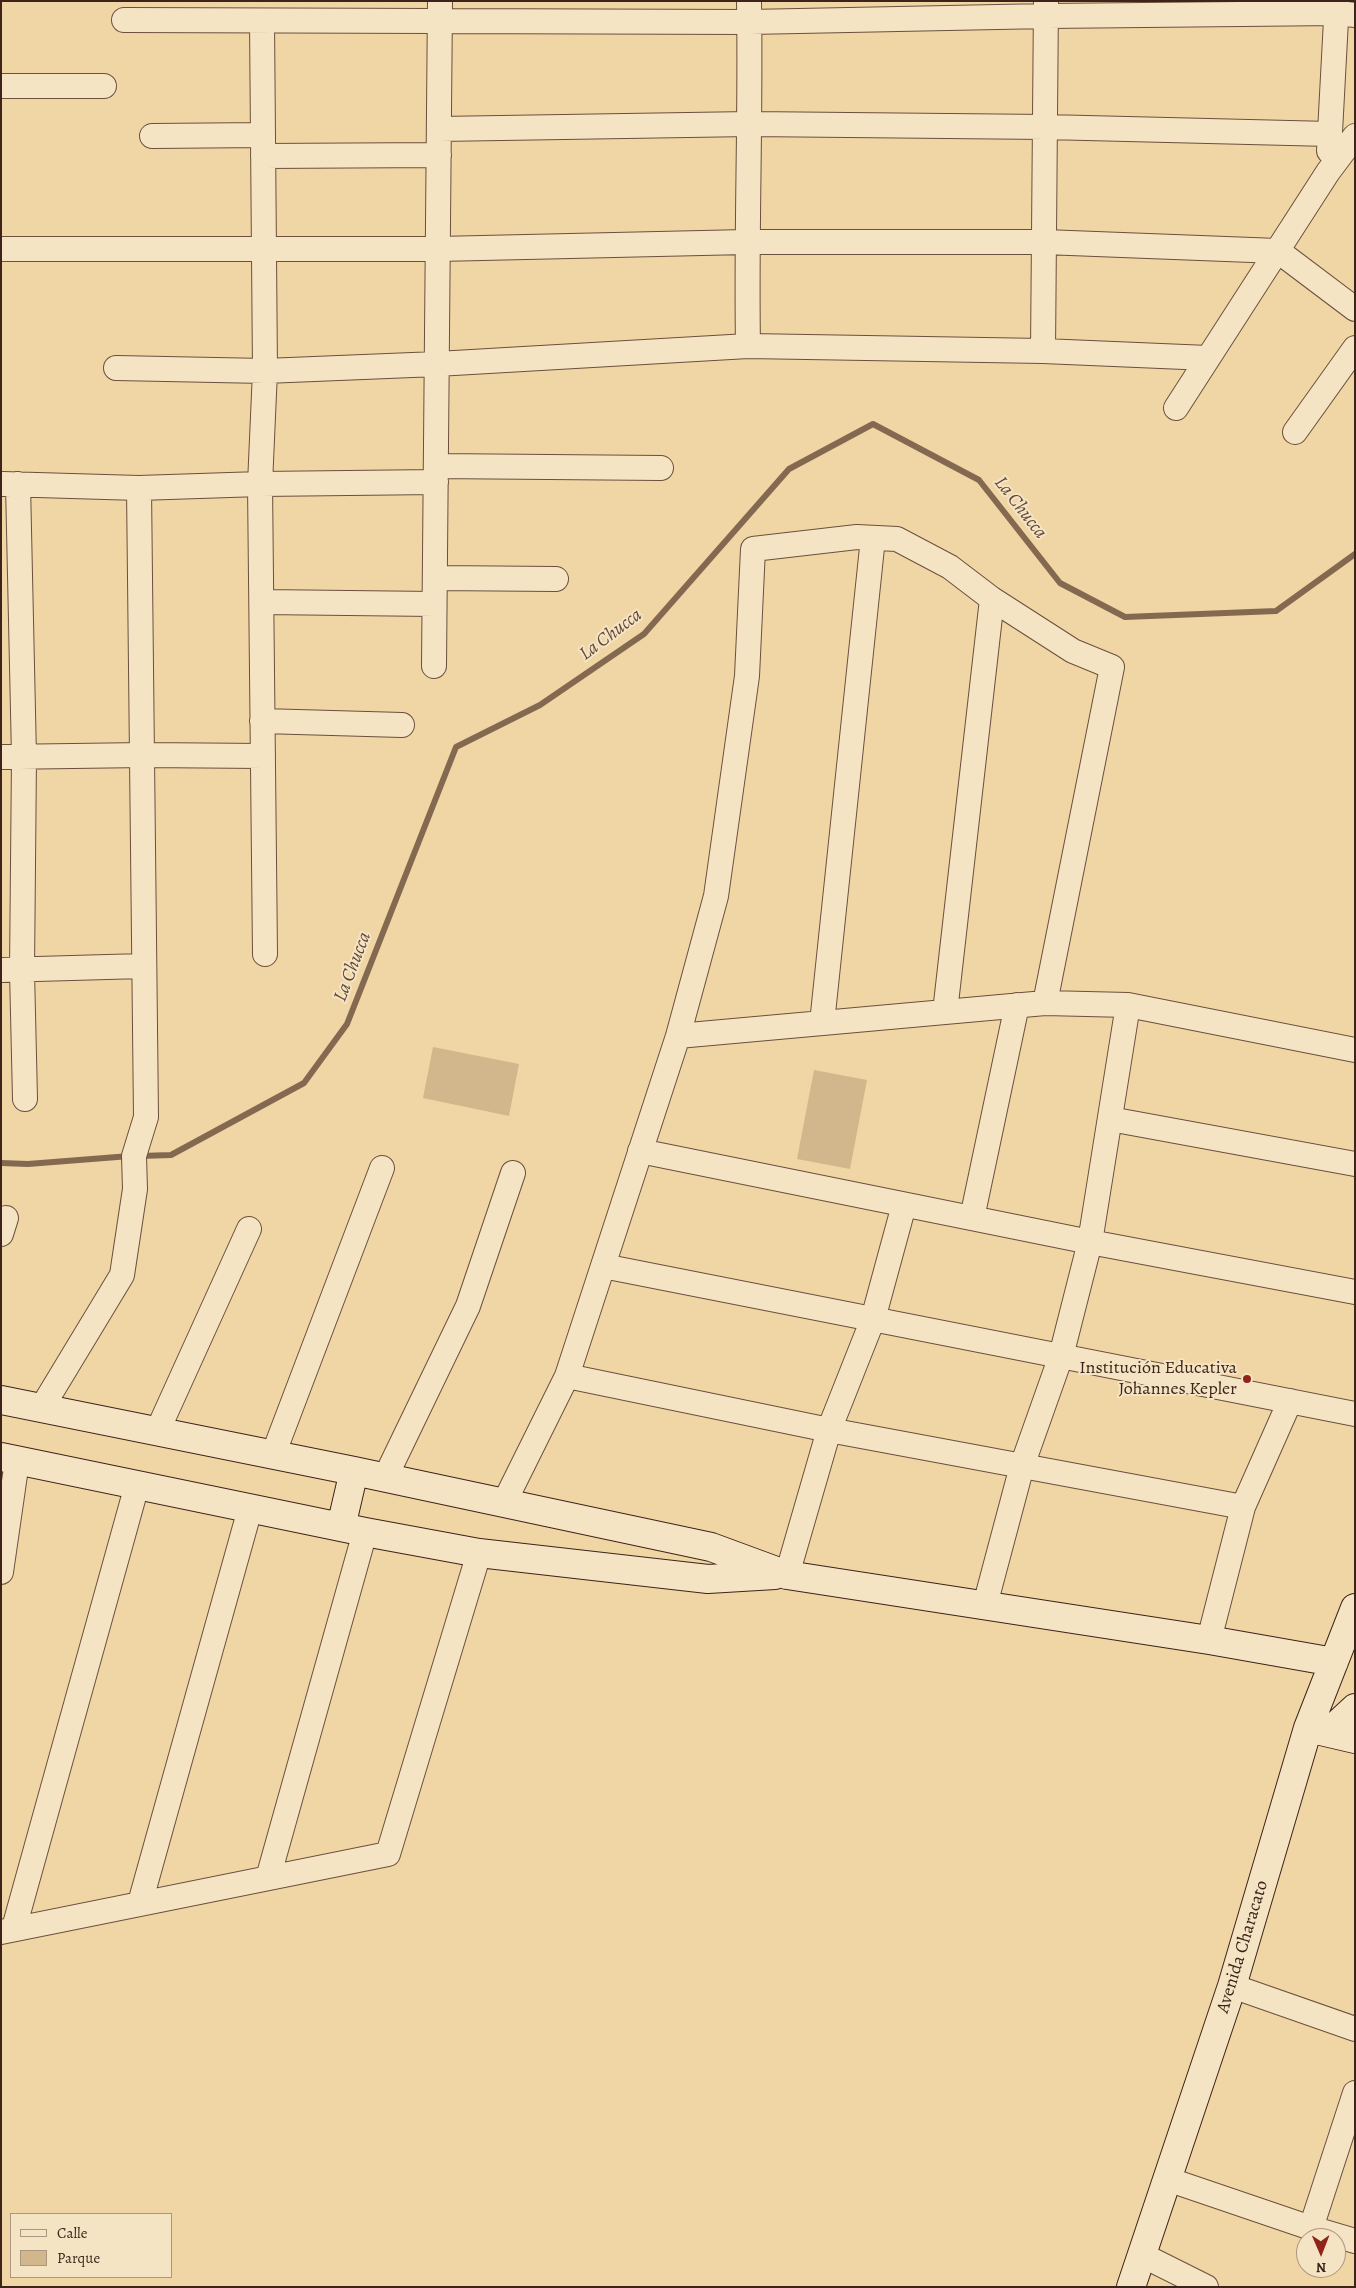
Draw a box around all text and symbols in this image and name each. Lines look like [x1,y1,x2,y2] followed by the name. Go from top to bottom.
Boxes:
[989,472,1051,544] water label: La Chucca
[575,604,647,666] water label: La Chucca
[329,929,377,1005] water label: La Chucca
[1079,1358,1237,1400] place label: Institución Educativa Johannes Kepler
[1241,1373,1253,1385] marker: Institución Educativa Johannes Kepler
[1213,1878,1273,2016] street label: Avenida Characato
[10,2213,172,2278] legend
[57,2223,87,2243] text: Calle
[1296,2228,1346,2278] north arrow
[57,2248,100,2268] text: Parque
[1316,2258,1327,2277] text: N

